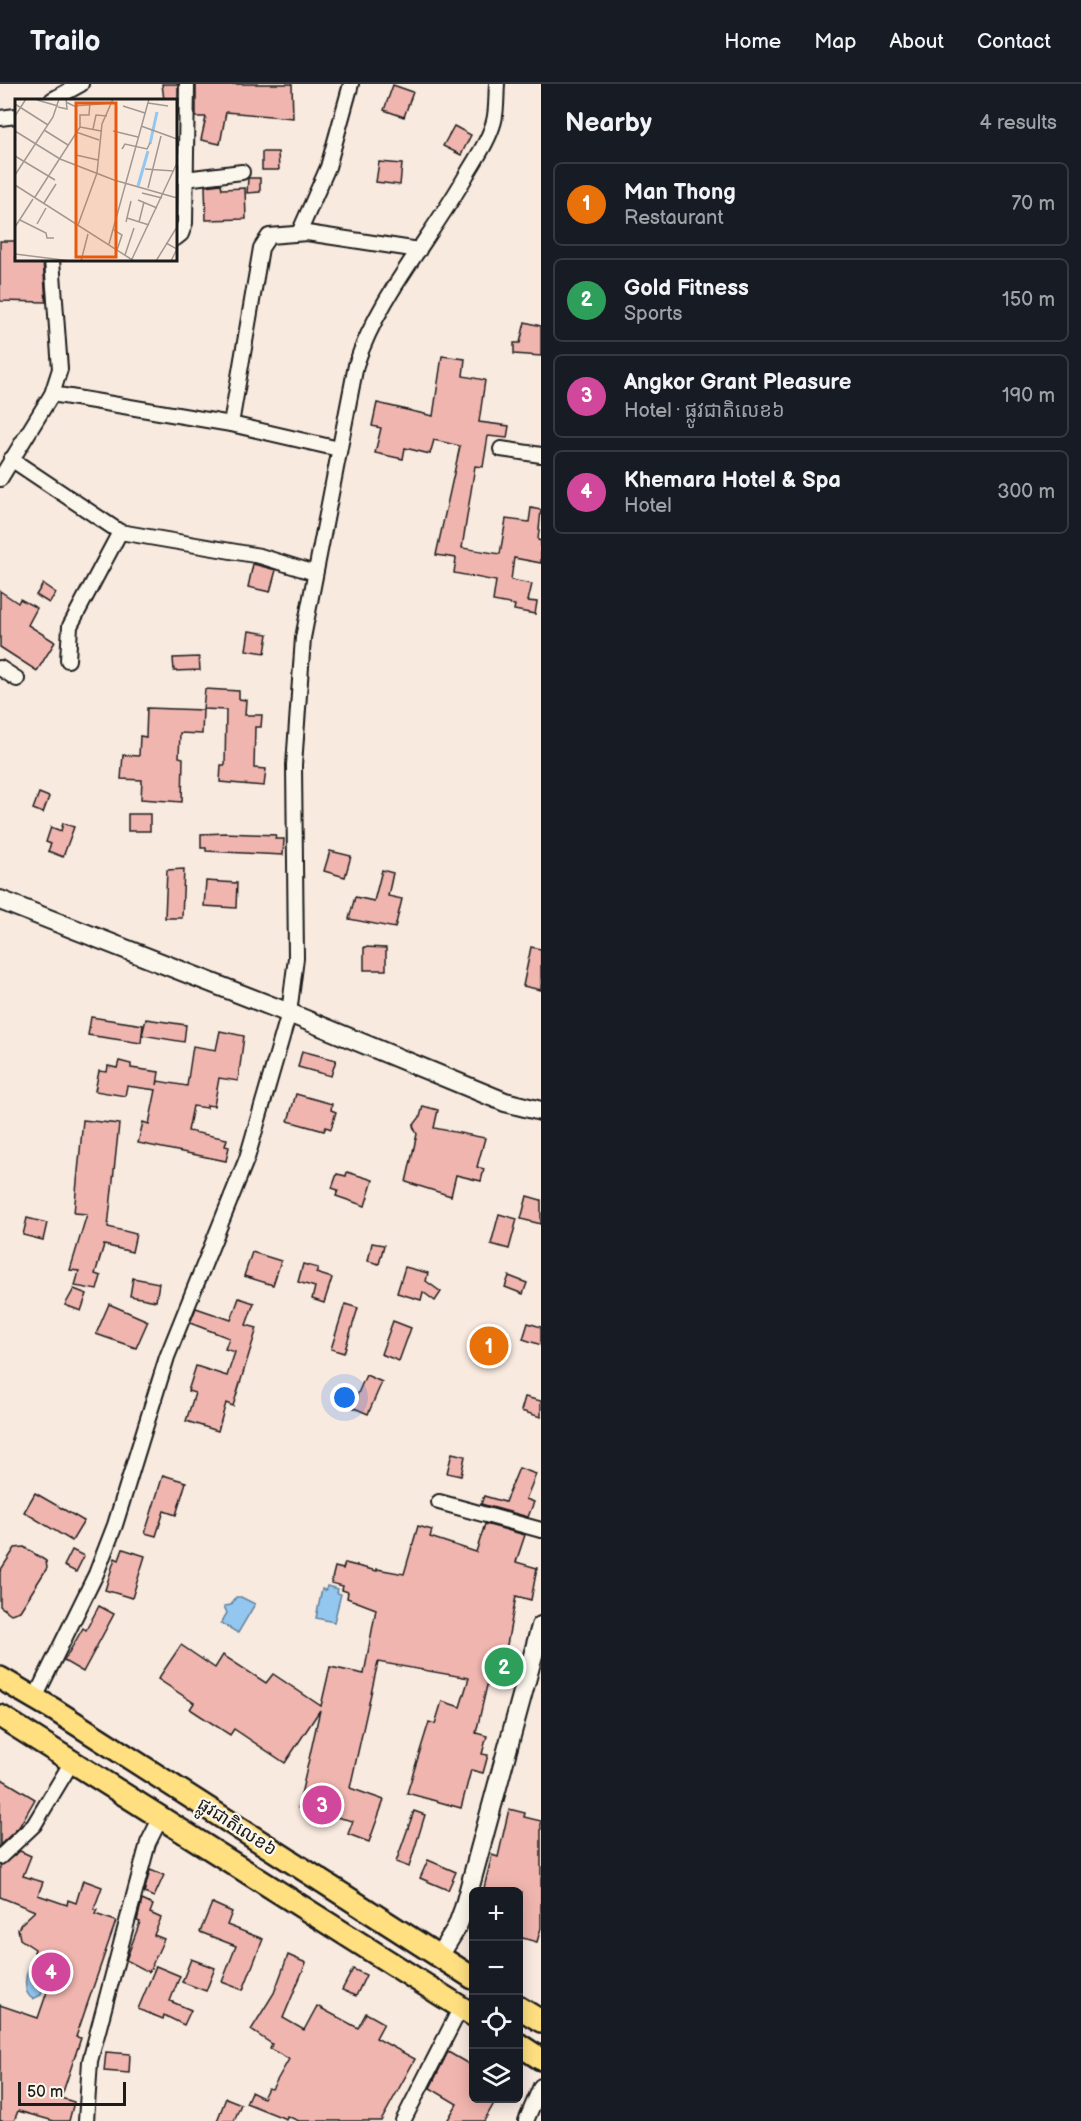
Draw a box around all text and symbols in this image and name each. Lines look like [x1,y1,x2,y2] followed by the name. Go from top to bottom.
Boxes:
[30,25,101,58] text: Trailo
[724,29,781,54] text: Home
[814,29,856,54] text: Map
[889,29,944,54] text: About
[977,29,1051,54] text: Contact
[15,99,177,261] inset map
[565,108,652,139] text: Nearby
[979,111,1057,135] text: 4 results
[624,179,736,206] text: Man Thong
[582,192,591,216] text: 1
[1011,192,1055,216] text: 70 m
[624,206,724,230] text: Restaurant
[624,275,749,302] text: Gold Fitness
[581,288,592,312] text: 2
[1002,288,1055,312] text: 150 m
[624,302,682,326] text: Sports
[624,369,851,396] text: Angkor Grant Pleasure
[581,384,592,408] text: 3
[1002,384,1055,408] text: 190 m
[624,399,785,423] text: Hotel · ផ្លូវជាតិលេខ៦
[624,467,841,494] text: Khemara Hotel & Spa
[581,480,592,504] text: 4
[997,480,1055,504] text: 300 m
[624,494,672,518] text: Hotel
[470,1324,508,1368] pin: 1
[330,1383,359,1412] your location
[484,1644,524,1690] pin: 2
[302,1782,342,1828] pin: 3
[191,1794,280,1865] street label: ផ្លូវជាតិលេខ៦
[469,1887,523,2103] map controls
[469,1887,523,1941] button: +
[469,1941,523,1995] button: −
[32,1950,70,1994] pin: 4
[469,1995,523,2049] button: locate
[469,2049,523,2103] button: layers
[18,2079,126,2106] scale bar
[27,2083,63,2102] text: 50 m

